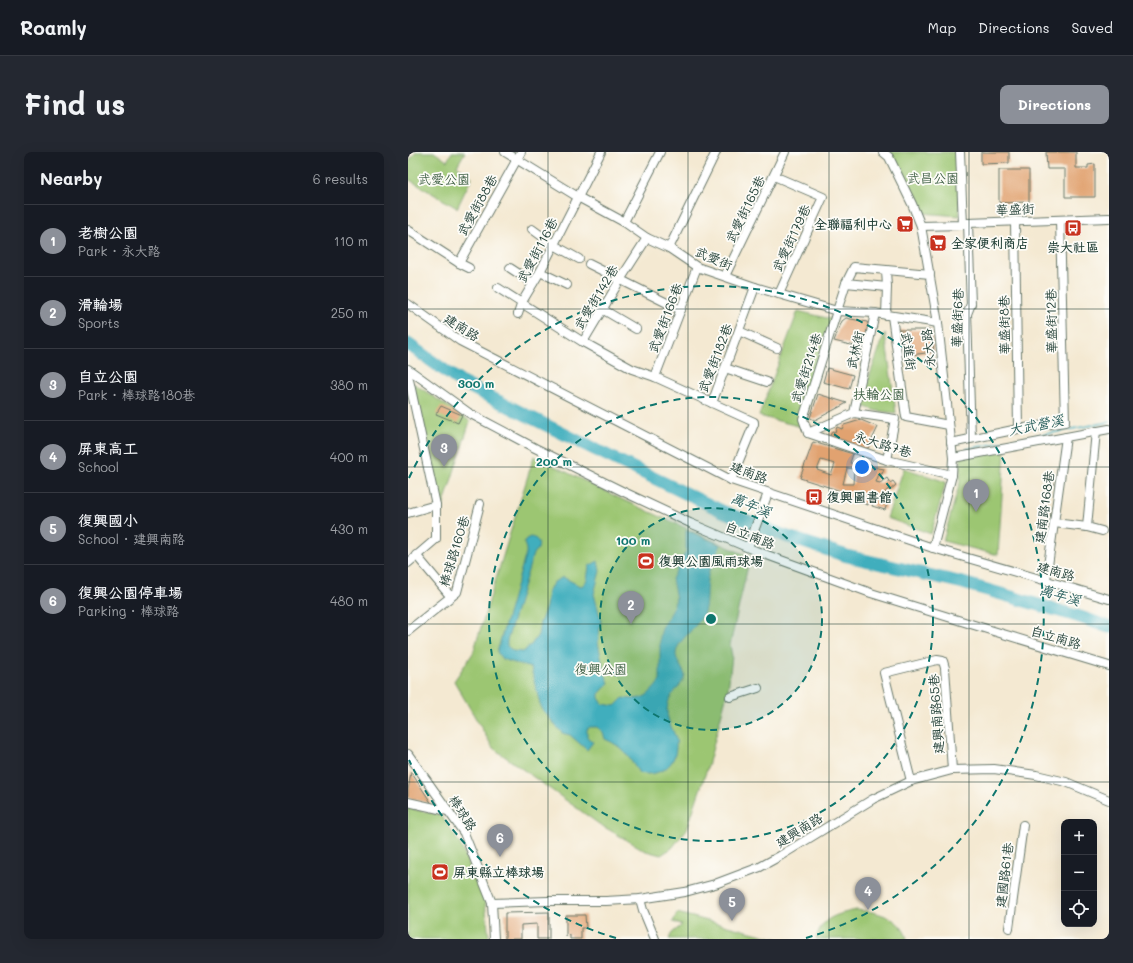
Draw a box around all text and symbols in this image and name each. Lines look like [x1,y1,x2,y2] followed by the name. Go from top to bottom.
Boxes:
[20,15,87,40] text: Roamly
[928,18,956,37] text: Map
[978,18,1049,37] text: Directions
[1071,18,1113,37] text: Saved
[1000,85,1109,124] button: Directions
[24,86,125,122] text: Find us
[40,167,102,189] text: Nearby
[907,169,959,186] park label: 武昌公園
[313,170,368,187] text: 6 results
[418,170,470,187] park label: 武愛公園
[453,171,500,238] street label: 武愛街88巷
[721,172,768,245] street label: 武愛街165巷
[995,199,1035,218] street label: 華盛街
[767,201,814,274] street label: 武愛街179巷
[512,214,561,285] street label: 武愛街116巷
[895,214,915,234] supermarket icon: 全聯福利中心
[814,215,892,232] place label: 全聯福利中心
[1063,218,1083,238] bus stop icon: 崇大社區
[78,222,138,242] text: 老樹公園
[50,232,56,249] text: 1
[334,232,368,249] text: 110 m
[928,233,948,253] supermarket icon: 全家便利商店
[951,234,1029,251] place label: 全家便利商店
[1047,238,1099,255] place label: 崇大社區
[78,242,160,259] text: Park · 永大路
[693,242,735,273] street label: 武愛街
[570,261,622,332] street label: 武愛街142巷
[643,280,686,355] street label: 武愛街166巷
[947,288,966,348] street label: 華盛街6巷
[1041,288,1060,354] street label: 華盛街12巷
[78,294,123,314] text: 滑輪場
[994,295,1013,355] street label: 華盛街8巷
[49,304,57,321] text: 2
[331,304,368,321] text: 250 m
[441,309,483,344] street label: 建南路
[78,314,120,331] text: Sports
[694,321,736,395] street label: 武愛街182巷
[917,328,938,368] street label: 永大路
[842,329,867,371] street label: 武林街
[898,330,921,371] street label: 武進街
[786,331,825,405] street label: 武愛街214巷
[78,366,138,386] text: 自立公園
[458,375,494,391] text: 300 m
[49,376,57,393] text: 3
[330,376,368,393] text: 380 m
[853,385,905,402] park label: 扶輪公園
[78,386,195,403] text: Park · 棒球路180巷
[1007,410,1066,439] water label: 大武營溪
[852,427,914,460] street label: 永大路7巷
[431,434,457,467] pin: 3
[78,438,138,458] text: 屏東高工
[49,448,57,465] text: 4
[330,448,368,465] text: 400 m
[536,453,572,469] text: 200 m
[728,457,770,486] street label: 建南路
[852,457,872,477] your location
[78,458,119,475] text: School
[1030,469,1057,545] street label: 建南路168巷
[963,479,989,512] pin: 1
[804,487,824,507] bus stop icon: 復興圖書館
[728,488,775,522] water label: 萬年溪
[827,488,892,505] place label: 復興圖書館
[78,510,138,530] text: 復興國小
[435,513,472,589] street label: 棒球路160巷
[723,517,777,552] street label: 自立南路
[49,520,57,537] text: 5
[330,520,368,537] text: 430 m
[78,530,185,547] text: School · 建興南路
[616,532,650,548] text: 100 m
[636,551,656,571] sports icon: 復興公園風雨球場
[659,552,763,569] place label: 復興公園風雨球場
[1035,557,1077,584] street label: 建南路
[1037,579,1084,610] water label: 萬年溪
[78,582,183,602] text: 復興公園停車場
[618,591,644,624] pin: 2
[49,592,57,609] text: 6
[330,592,368,609] text: 480 m
[78,602,179,619] text: Parking · 棒球路
[704,612,718,626] centre of rings
[1029,621,1083,652] street label: 自立南路
[575,660,627,677] park label: 復興公園
[924,673,947,755] street label: 建興南路65巷
[446,792,481,834] street label: 棒球路
[772,809,825,851] street label: 建興南路
[1061,819,1097,927] map controls
[1061,819,1097,855] button: +
[487,824,513,857] pin: 6
[991,841,1016,909] street label: 建國路61巷
[1061,855,1097,891] button: −
[430,862,450,882] sports icon: 屏東縣立棒球場
[453,863,544,880] place label: 屏東縣立棒球場
[855,877,881,910] pin: 4
[719,888,745,921] pin: 5
[1061,891,1097,927] button: locate

